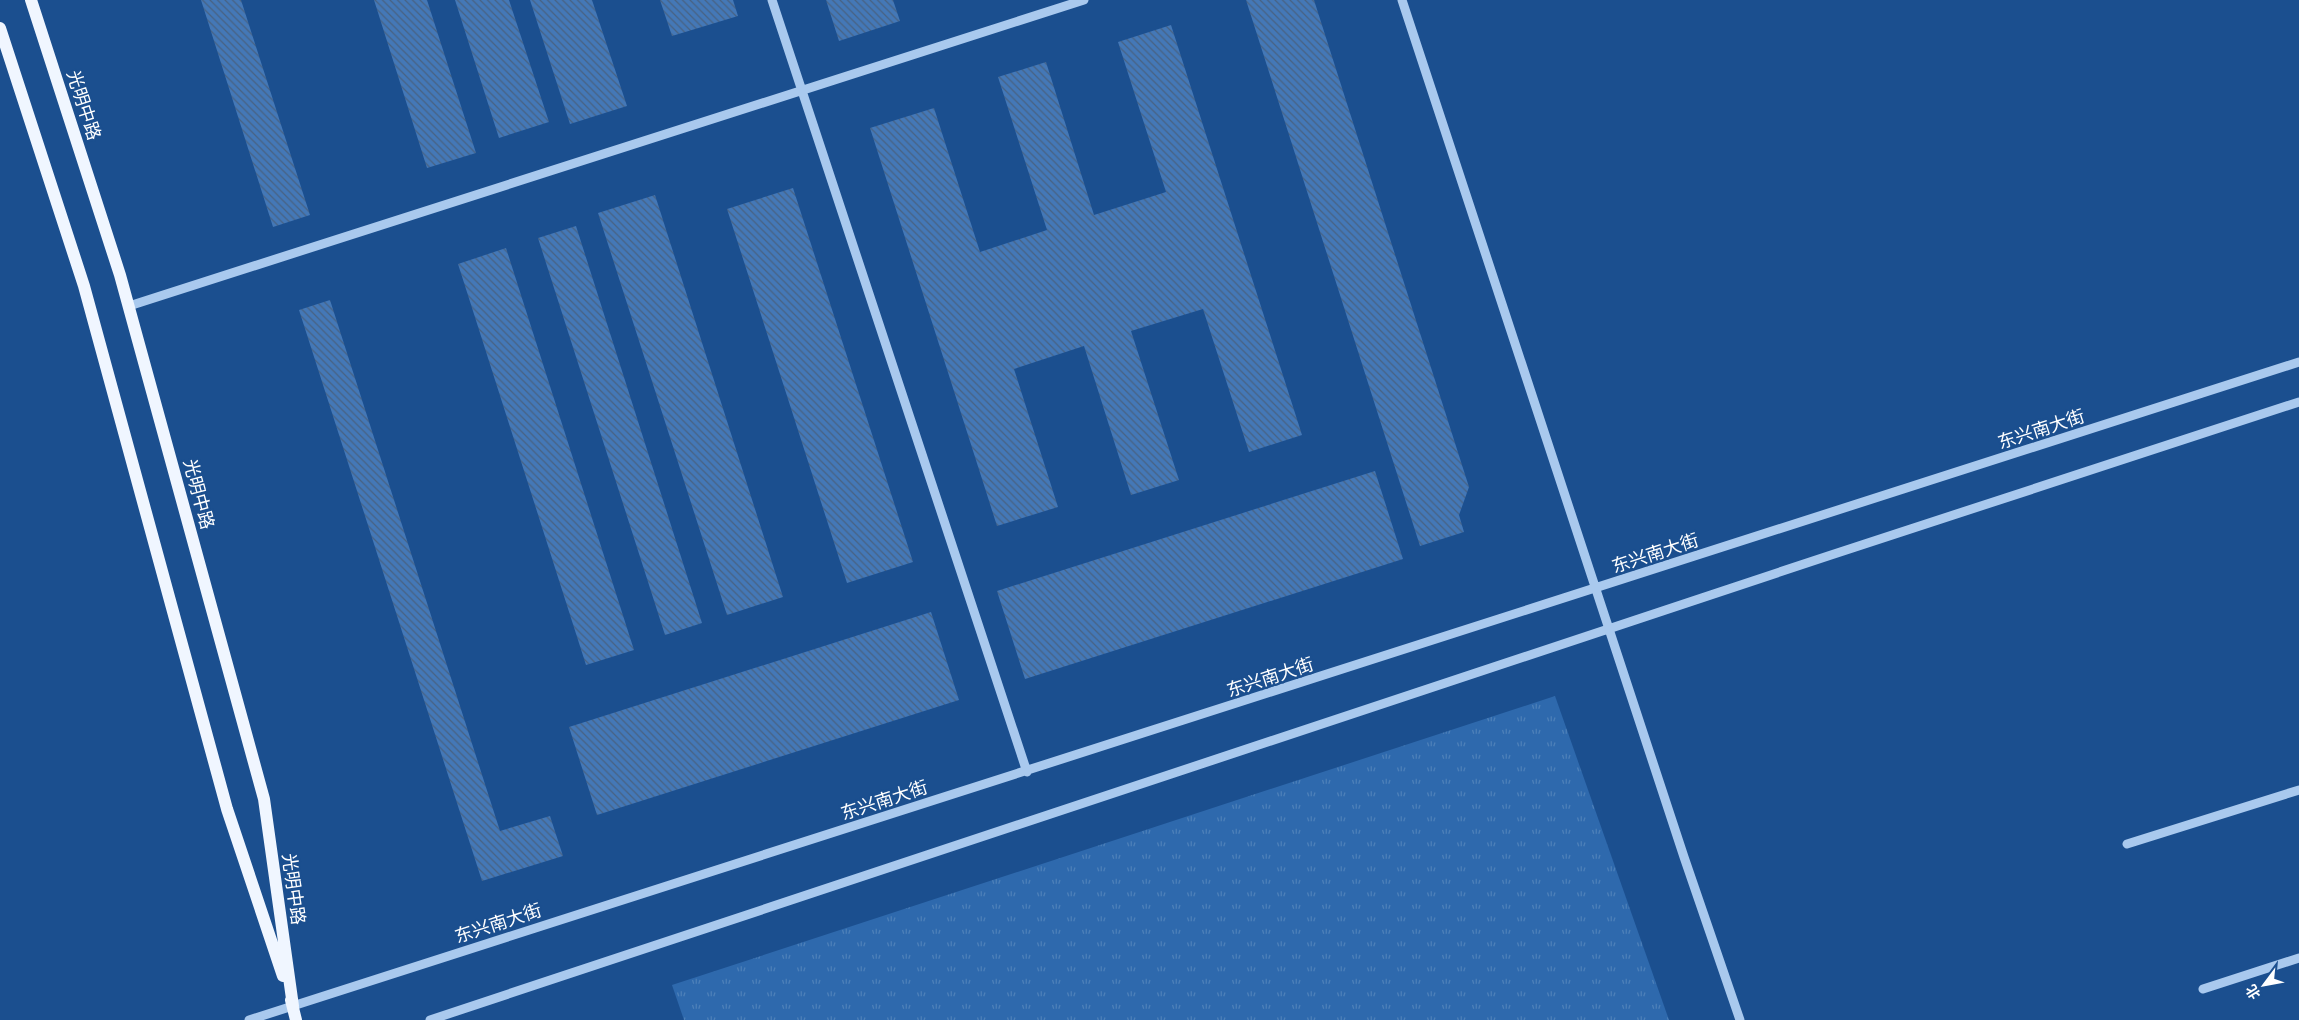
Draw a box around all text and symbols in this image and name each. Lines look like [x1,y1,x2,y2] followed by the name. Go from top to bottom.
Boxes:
[63,68,105,142] street label: 光明中路
[1995,405,2087,453] street label: 东兴南大街
[180,457,218,531] street label: 光明中路
[1609,529,1701,577] street label: 东兴南大街
[1224,653,1316,701] street label: 东兴南大街
[838,776,930,824] street label: 东兴南大街
[279,852,309,926] street label: 光明中路
[452,899,544,947] street label: 东兴南大街
[2239,960,2289,1010] north arrow
[2242,982,2263,1002] text: 北

